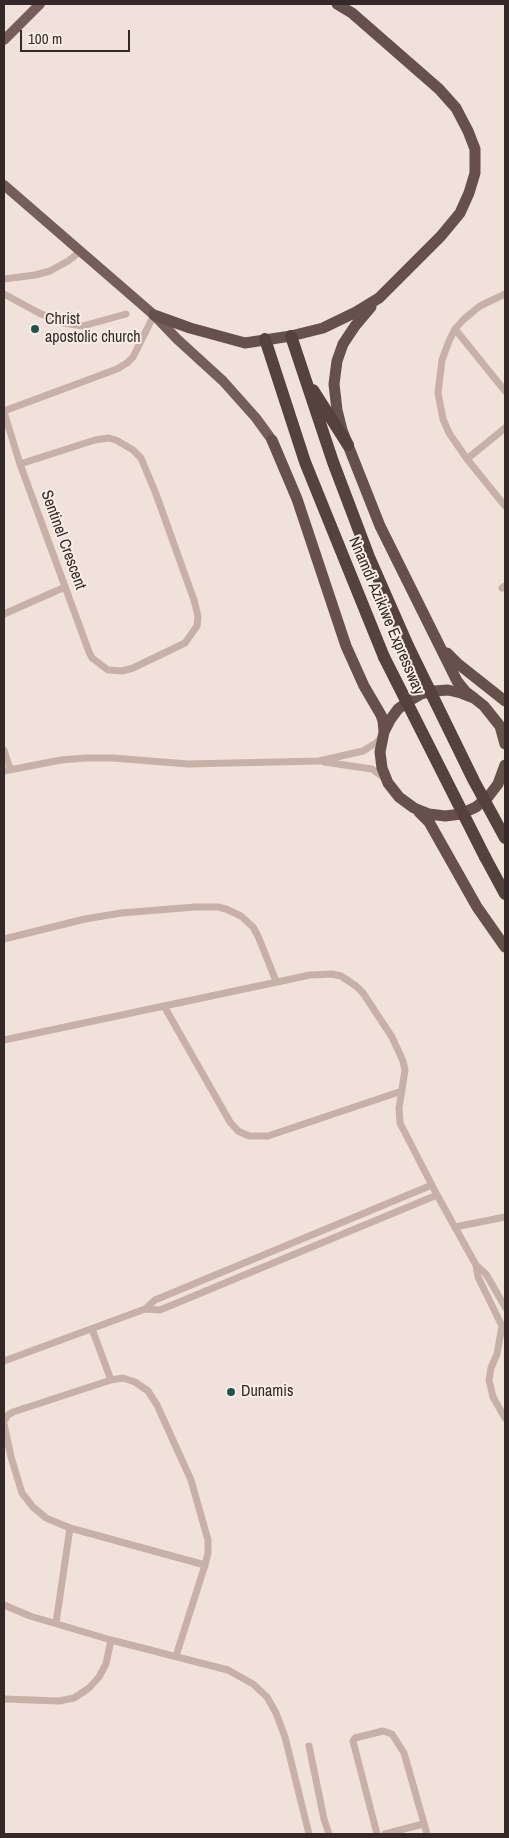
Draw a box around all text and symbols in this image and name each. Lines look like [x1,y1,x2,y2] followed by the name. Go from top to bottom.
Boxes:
[22,20,132,52] scale bar
[28,28,62,49] text: 100 m
[45,310,141,348] place label: Christ apostolic church
[29,323,41,335] marker: Christ apostolic church
[36,488,90,592] street label: Sentinel Crescent
[344,534,428,698] street label: Nnamdi Azikiwe Expressway
[241,1382,293,1402] place label: Dunamis
[225,1386,237,1398] marker: Dunamis

